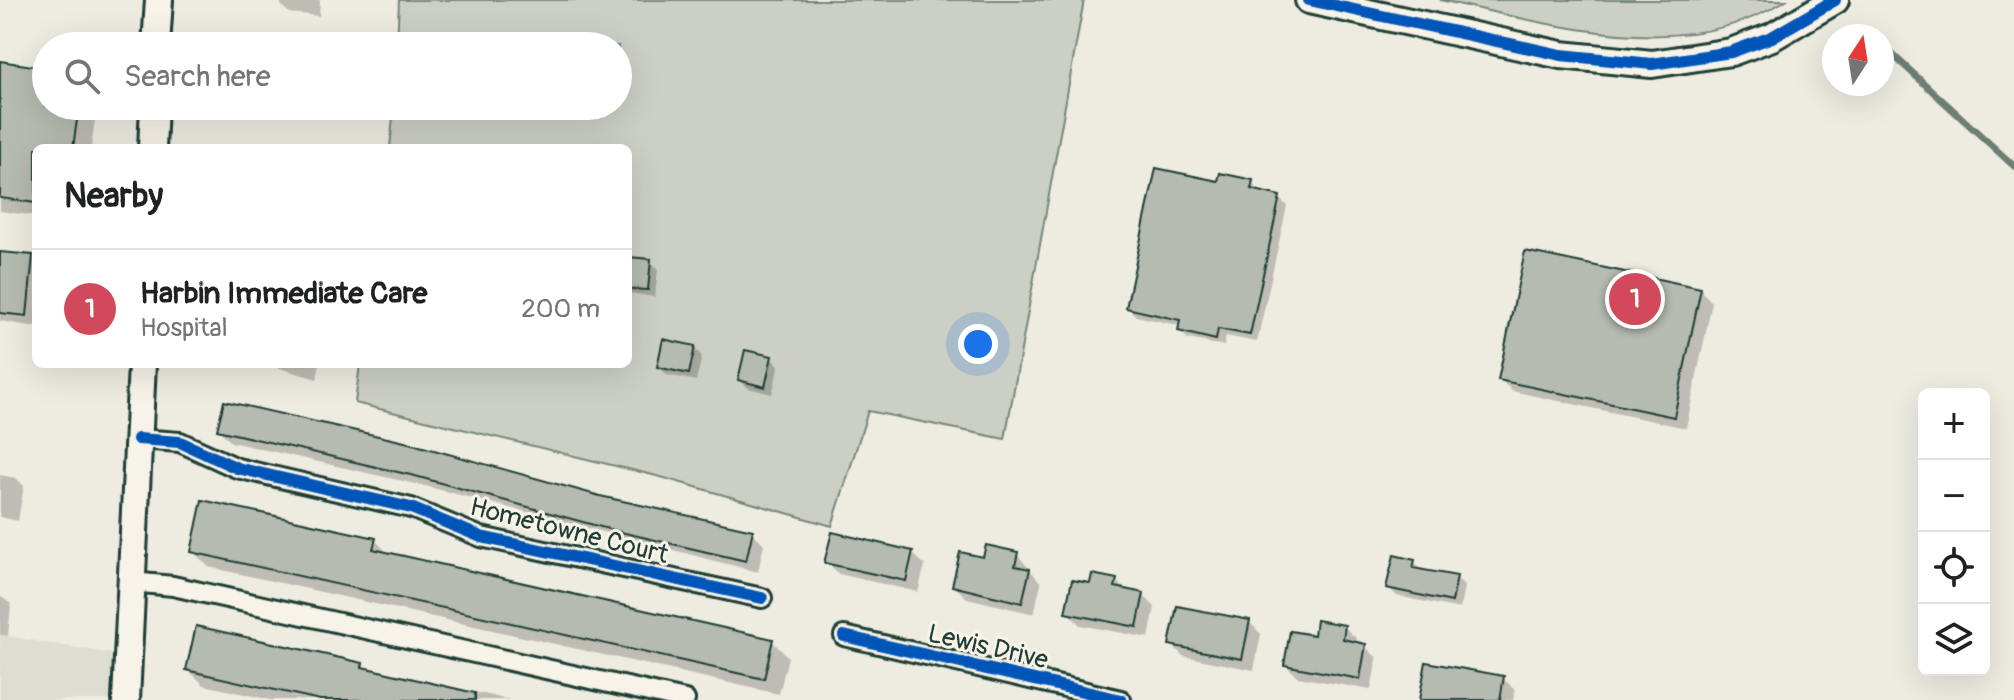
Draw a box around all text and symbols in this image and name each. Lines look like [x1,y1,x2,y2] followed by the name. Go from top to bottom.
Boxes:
[1822,24,1894,96] north arrow
[32,32,632,120] search box
[60,54,104,98] icon: search
[124,58,271,95] text: Search here
[64,175,163,218] text: Nearby
[1609,269,1661,329] pin: 1
[140,275,427,312] text: Harbin Immediate Care
[85,293,95,325] text: 1
[521,293,600,325] text: 200 m
[140,312,228,344] text: Hospital
[958,324,998,364] your location
[1918,388,1990,676] map controls
[1918,388,1990,460] button: +
[1918,460,1990,532] button: −
[467,491,672,571] street label: Hometowne Court
[1918,532,1990,604] button: locate
[1918,604,1990,676] button: layers
[925,618,1051,676] street label: Lewis Drive

